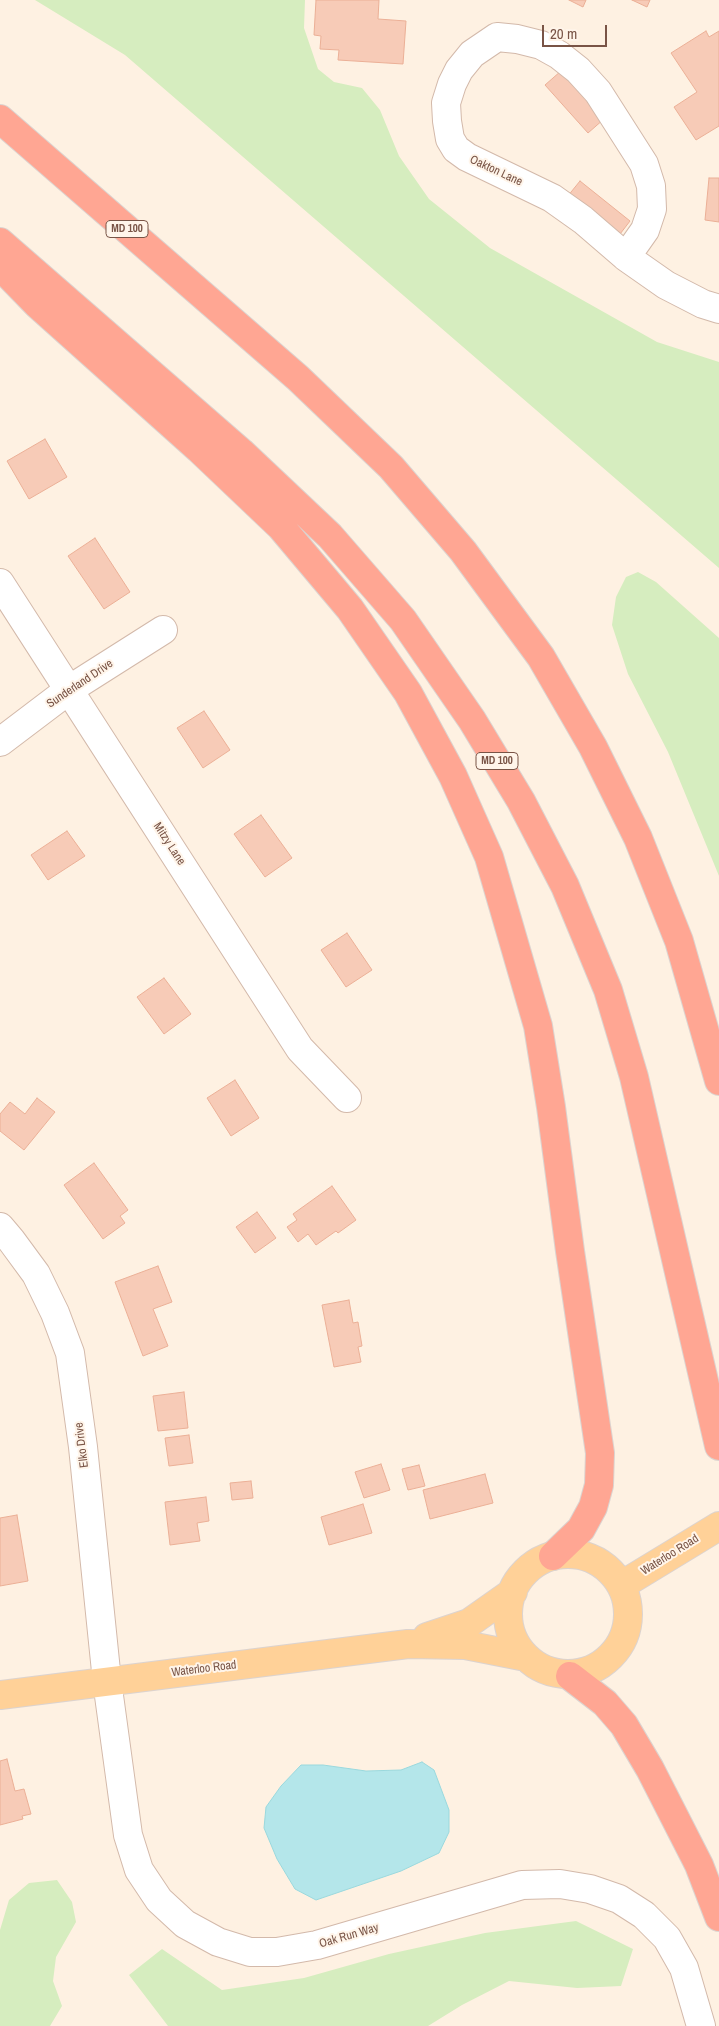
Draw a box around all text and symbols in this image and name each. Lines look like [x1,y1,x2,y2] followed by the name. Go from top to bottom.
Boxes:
[544,15,609,47] scale bar
[550,23,577,44] text: 20 m
[467,153,525,189] street label: Oakton Lane
[106,220,148,238] road number: MD 100
[44,657,116,711] street label: Sunderland Drive
[476,752,518,769] road number: MD 100
[150,820,188,868] street label: Mitzy Lane
[72,1422,92,1468] street label: Elko Drive
[639,1532,701,1578] street label: Waterloo Road
[171,1658,237,1680] street label: Waterloo Road
[318,1921,380,1951] street label: Oak Run Way

